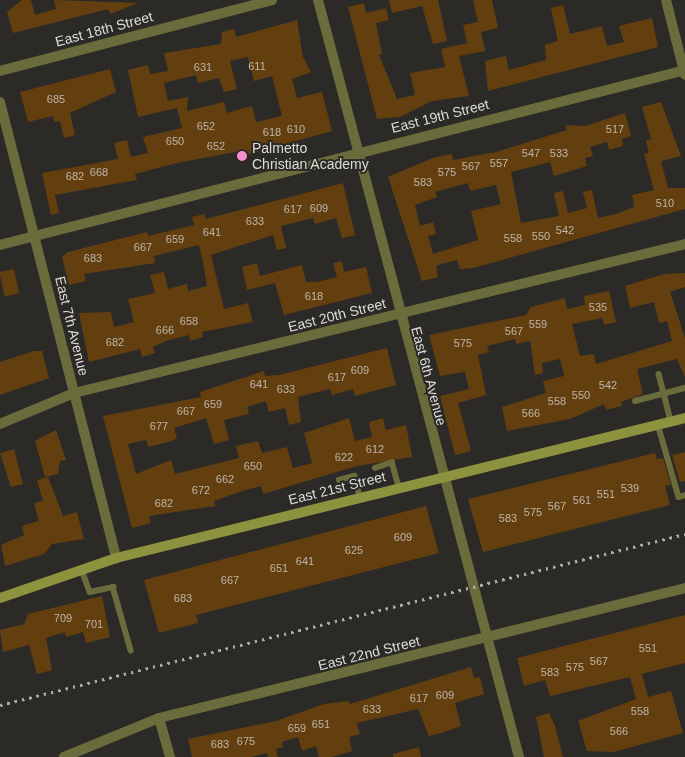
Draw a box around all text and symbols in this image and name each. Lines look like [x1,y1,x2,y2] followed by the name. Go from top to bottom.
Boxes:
[53,8,155,50] street label: East 18th Street
[248,59,266,73] house number: 611
[194,60,212,74] house number: 631
[47,92,65,106] house number: 685
[389,96,491,136] street label: East 19th Street
[197,119,215,133] house number: 652
[287,122,305,136] house number: 610
[606,122,624,136] house number: 517
[263,125,281,139] house number: 618
[166,134,184,148] house number: 650
[207,139,225,153] house number: 652
[252,140,369,172] place label: Palmetto Christian Academy
[522,146,540,160] house number: 547
[550,146,568,160] house number: 533
[236,150,248,162] marker: Palmetto Christian Academy
[490,156,508,170] house number: 557
[462,159,480,173] house number: 567
[90,165,108,179] house number: 668
[438,165,456,179] house number: 575
[66,169,84,183] house number: 682
[414,175,432,189] house number: 583
[656,196,674,210] house number: 510
[310,201,328,215] house number: 609
[284,202,302,216] house number: 617
[246,214,264,228] house number: 633
[556,223,574,237] house number: 542
[203,225,221,239] house number: 641
[532,229,550,243] house number: 550
[504,231,522,245] house number: 558
[166,232,184,246] house number: 659
[134,240,152,254] house number: 667
[84,251,102,265] house number: 683
[51,274,93,378] street label: East 7th Avenue
[305,289,323,303] house number: 618
[286,295,388,335] street label: East 20th Street
[589,300,607,314] house number: 535
[180,314,198,328] house number: 658
[529,317,547,331] house number: 559
[156,323,174,337] house number: 666
[408,324,450,428] street label: East 6th Avenue
[505,324,523,338] house number: 567
[106,335,124,349] house number: 682
[454,336,472,350] house number: 575
[351,363,369,377] house number: 609
[328,370,346,384] house number: 617
[250,377,268,391] house number: 641
[599,378,617,392] house number: 542
[277,382,295,396] house number: 633
[572,388,590,402] house number: 550
[548,394,566,408] house number: 558
[204,397,222,411] house number: 659
[177,404,195,418] house number: 667
[522,406,540,420] house number: 566
[150,419,168,433] house number: 677
[366,442,384,456] house number: 612
[335,450,353,464] house number: 622
[244,459,262,473] house number: 650
[287,468,387,508] street label: East 21st Street
[216,472,234,486] house number: 662
[621,481,639,495] house number: 539
[192,483,210,497] house number: 672
[597,487,615,501] house number: 551
[573,493,591,507] house number: 561
[155,496,173,510] house number: 682
[548,499,566,513] house number: 567
[524,505,542,519] house number: 575
[499,511,517,525] house number: 583
[394,530,412,544] house number: 609
[345,543,363,557] house number: 625
[296,554,314,568] house number: 641
[270,561,288,575] house number: 651
[221,573,239,587] house number: 667
[174,591,192,605] house number: 683
[54,611,72,625] house number: 709
[85,617,103,631] house number: 701
[316,632,422,674] street label: East 22nd Street
[639,641,657,655] house number: 551
[590,654,608,668] house number: 567
[566,660,584,674] house number: 575
[541,665,559,679] house number: 583
[436,688,454,702] house number: 609
[410,691,428,705] house number: 617
[363,702,381,716] house number: 633
[631,704,649,718] house number: 558
[312,717,330,731] house number: 651
[288,721,306,735] house number: 659
[610,724,628,738] house number: 566
[237,734,255,748] house number: 675
[211,737,229,751] house number: 683

